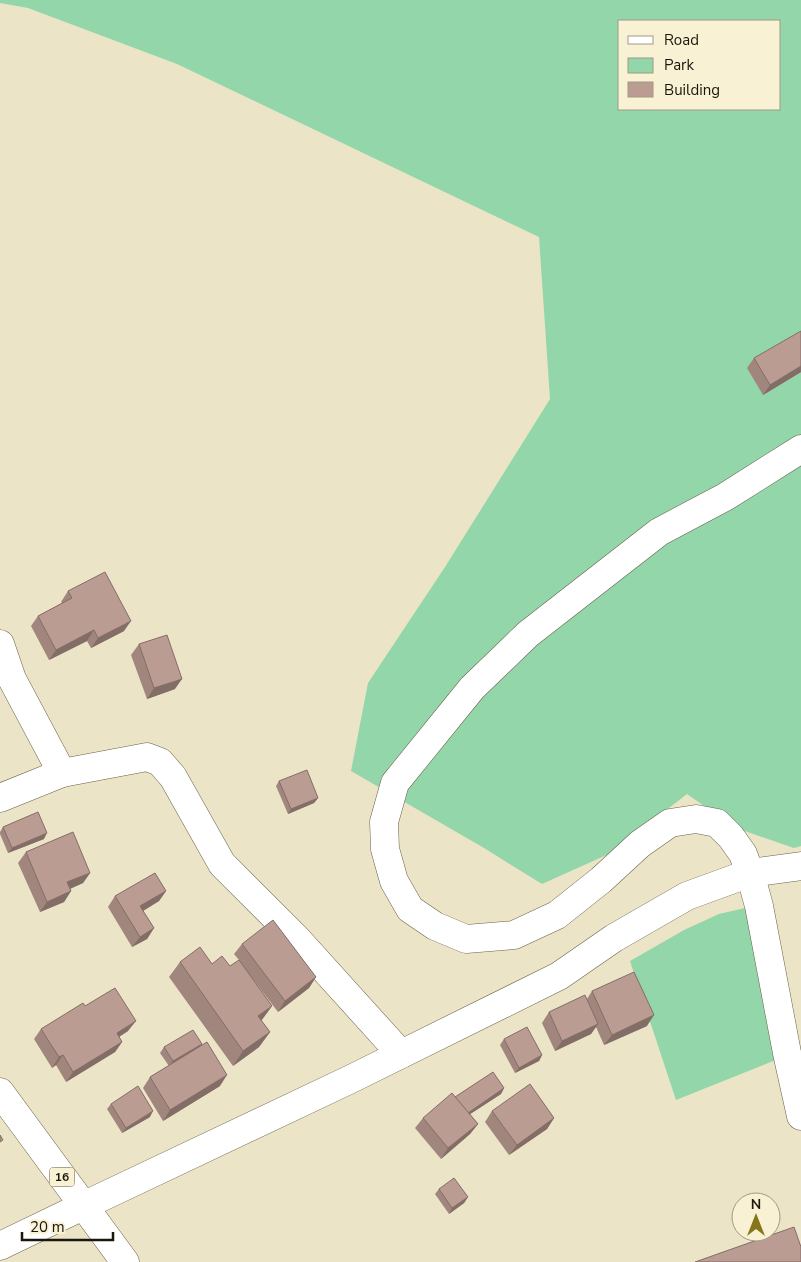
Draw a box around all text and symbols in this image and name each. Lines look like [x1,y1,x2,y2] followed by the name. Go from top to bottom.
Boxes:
[618,20,781,110] legend
[664,30,699,50] text: Road
[664,55,694,75] text: Park
[664,80,720,100] text: Building
[50,1168,74,1186] road number: 16
[731,1192,781,1242] north arrow
[751,1195,761,1214] text: N
[22,1210,114,1242] scale bar
[30,1217,65,1237] text: 20 m

